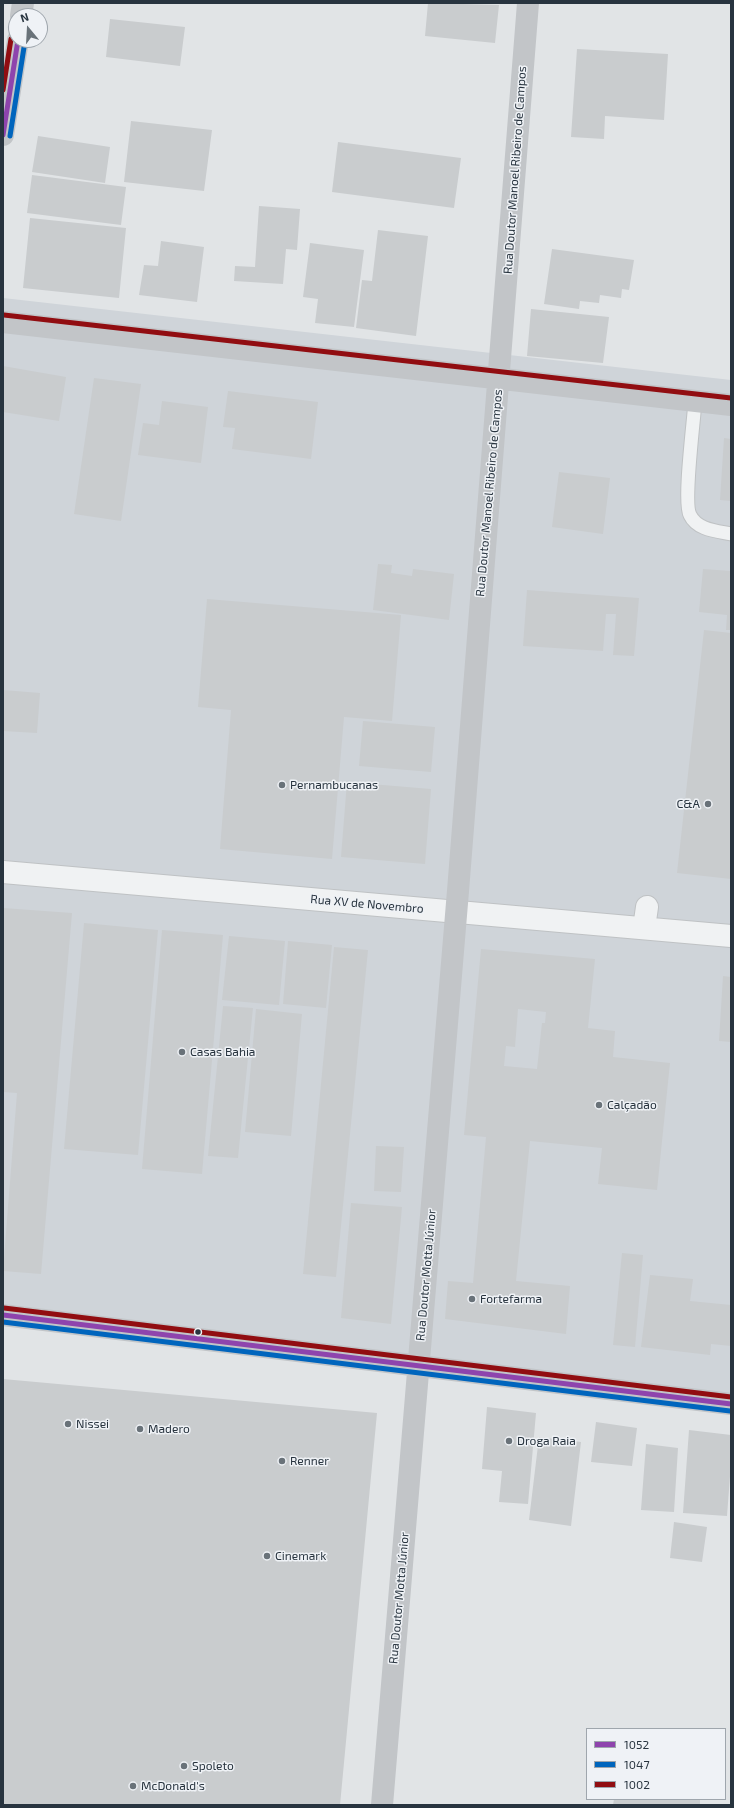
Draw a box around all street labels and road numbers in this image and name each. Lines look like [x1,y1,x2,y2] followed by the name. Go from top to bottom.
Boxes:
[501,66,529,274] street label: Rua Doutor Manoel Ribeiro de Campos
[473,389,505,597] street label: Rua Doutor Manoel Ribeiro de Campos
[310,892,424,916] street label: Rua XV de Novembro
[413,1208,439,1342] street label: Rua Doutor Motta Júnior
[386,1531,412,1665] street label: Rua Doutor Motta Júnior

